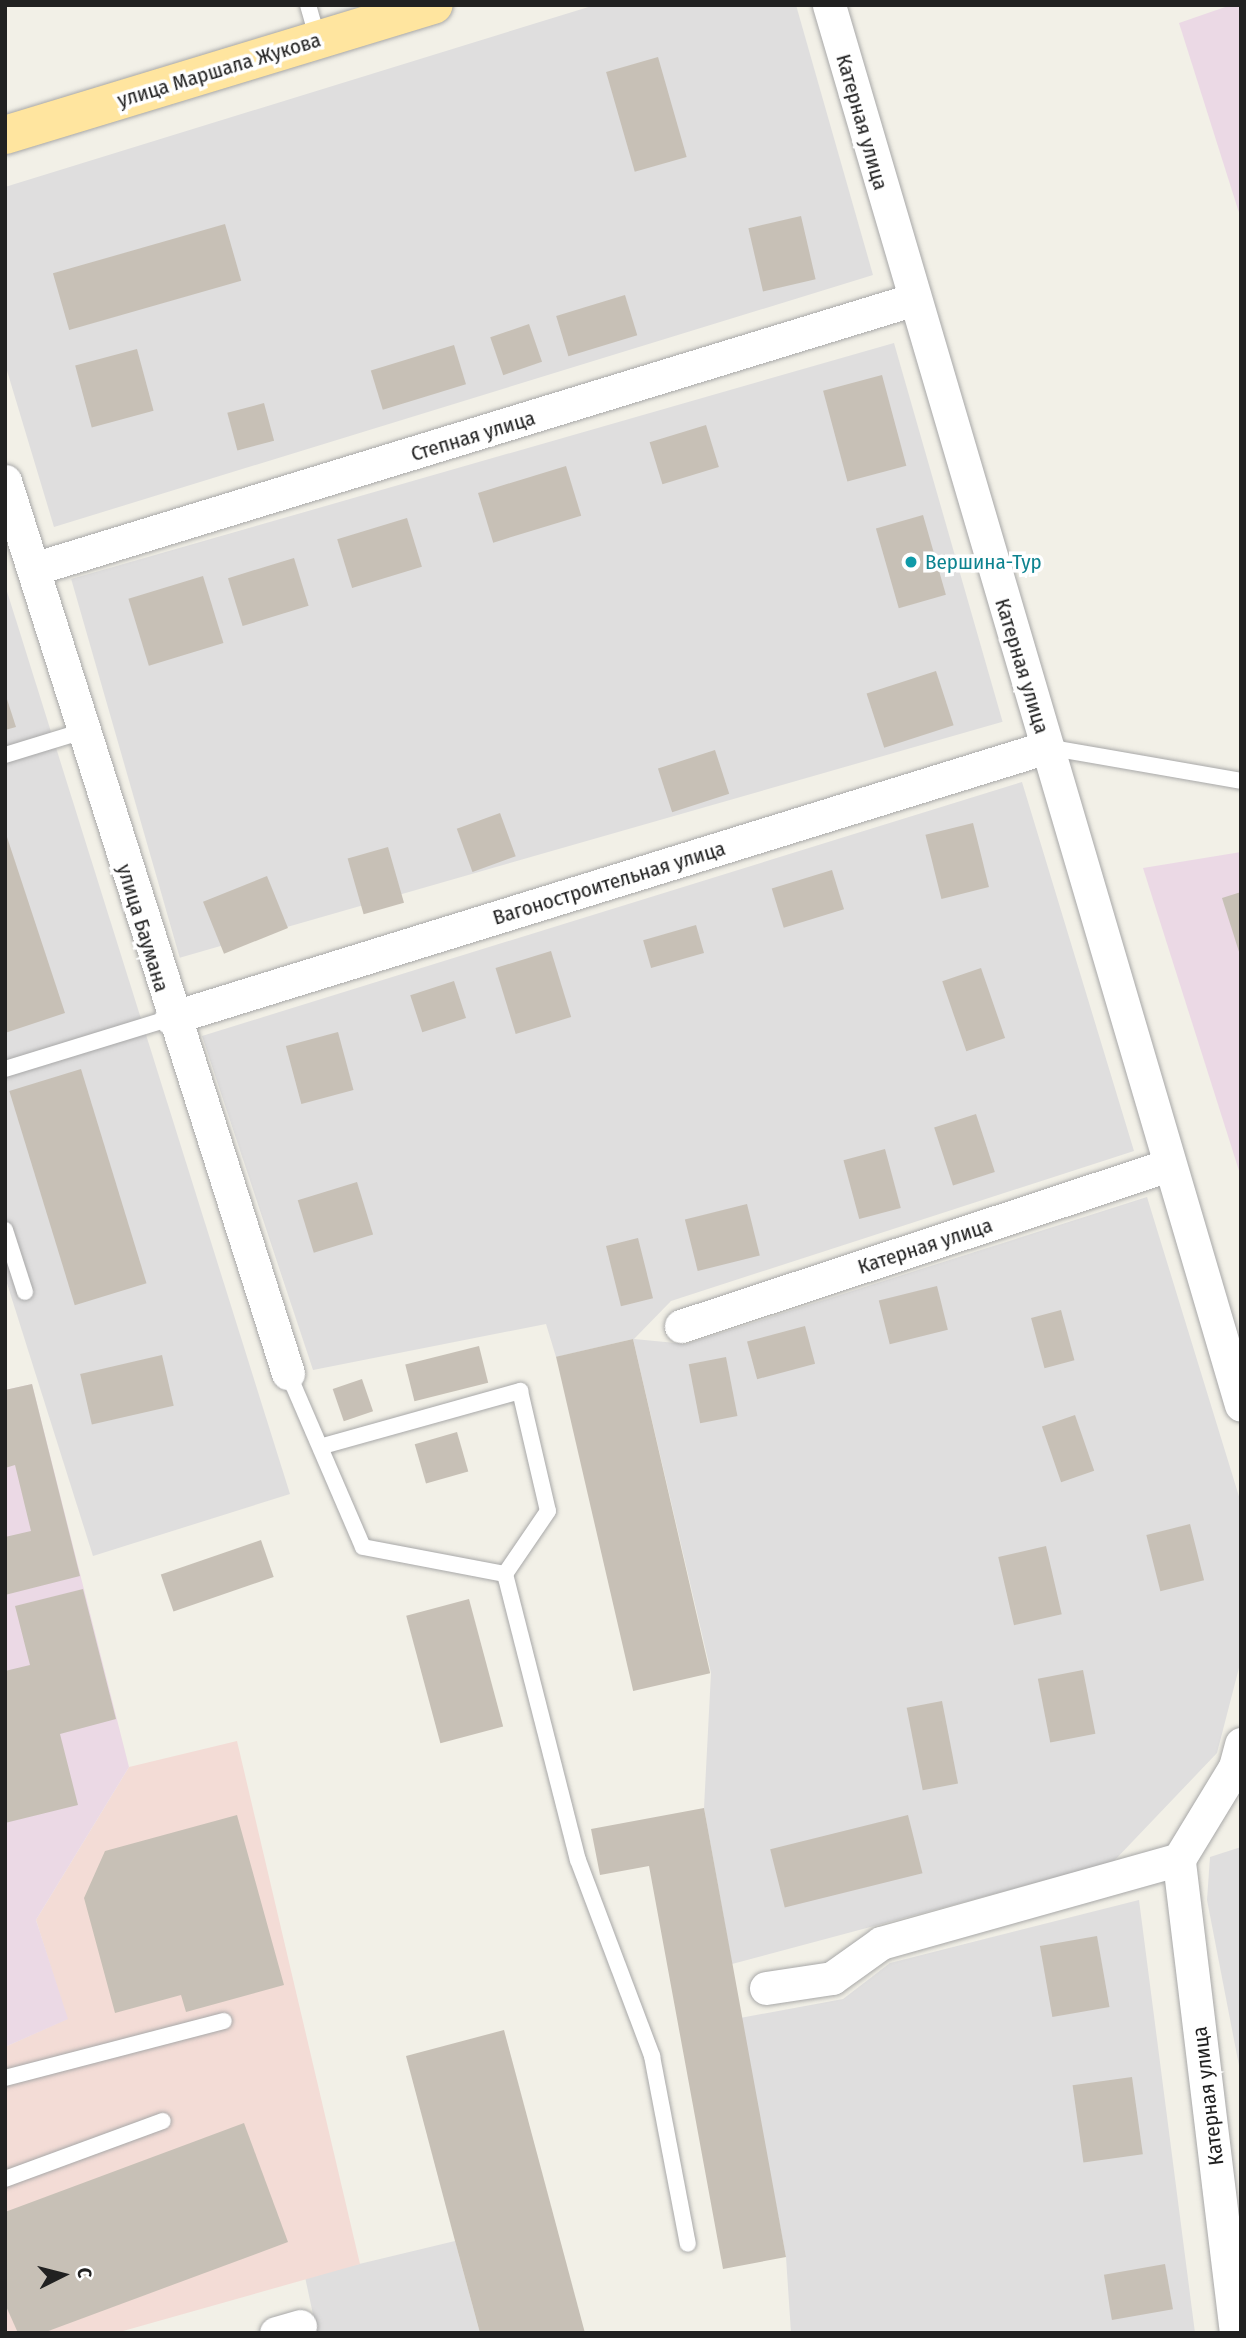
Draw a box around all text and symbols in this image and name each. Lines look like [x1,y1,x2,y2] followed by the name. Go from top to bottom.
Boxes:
[114,27,324,113] street label: улица Маршала Жукова
[831,51,893,193] street label: Катерная улица
[408,405,538,467] street label: Степная улица
[925,549,1042,575] place label: Вершина-Тур
[903,554,919,570] marker: Вершина-Тур
[989,595,1055,737] street label: Катерная улица
[490,836,728,930] street label: Вагоностроительная улица
[112,861,174,995] street label: улица Баумана
[855,1212,995,1280] street label: Катерная улица
[1187,2025,1229,2167] street label: Катерная улица
[28,2240,98,2310] north arrow
[72,2267,96,2279] text: С

